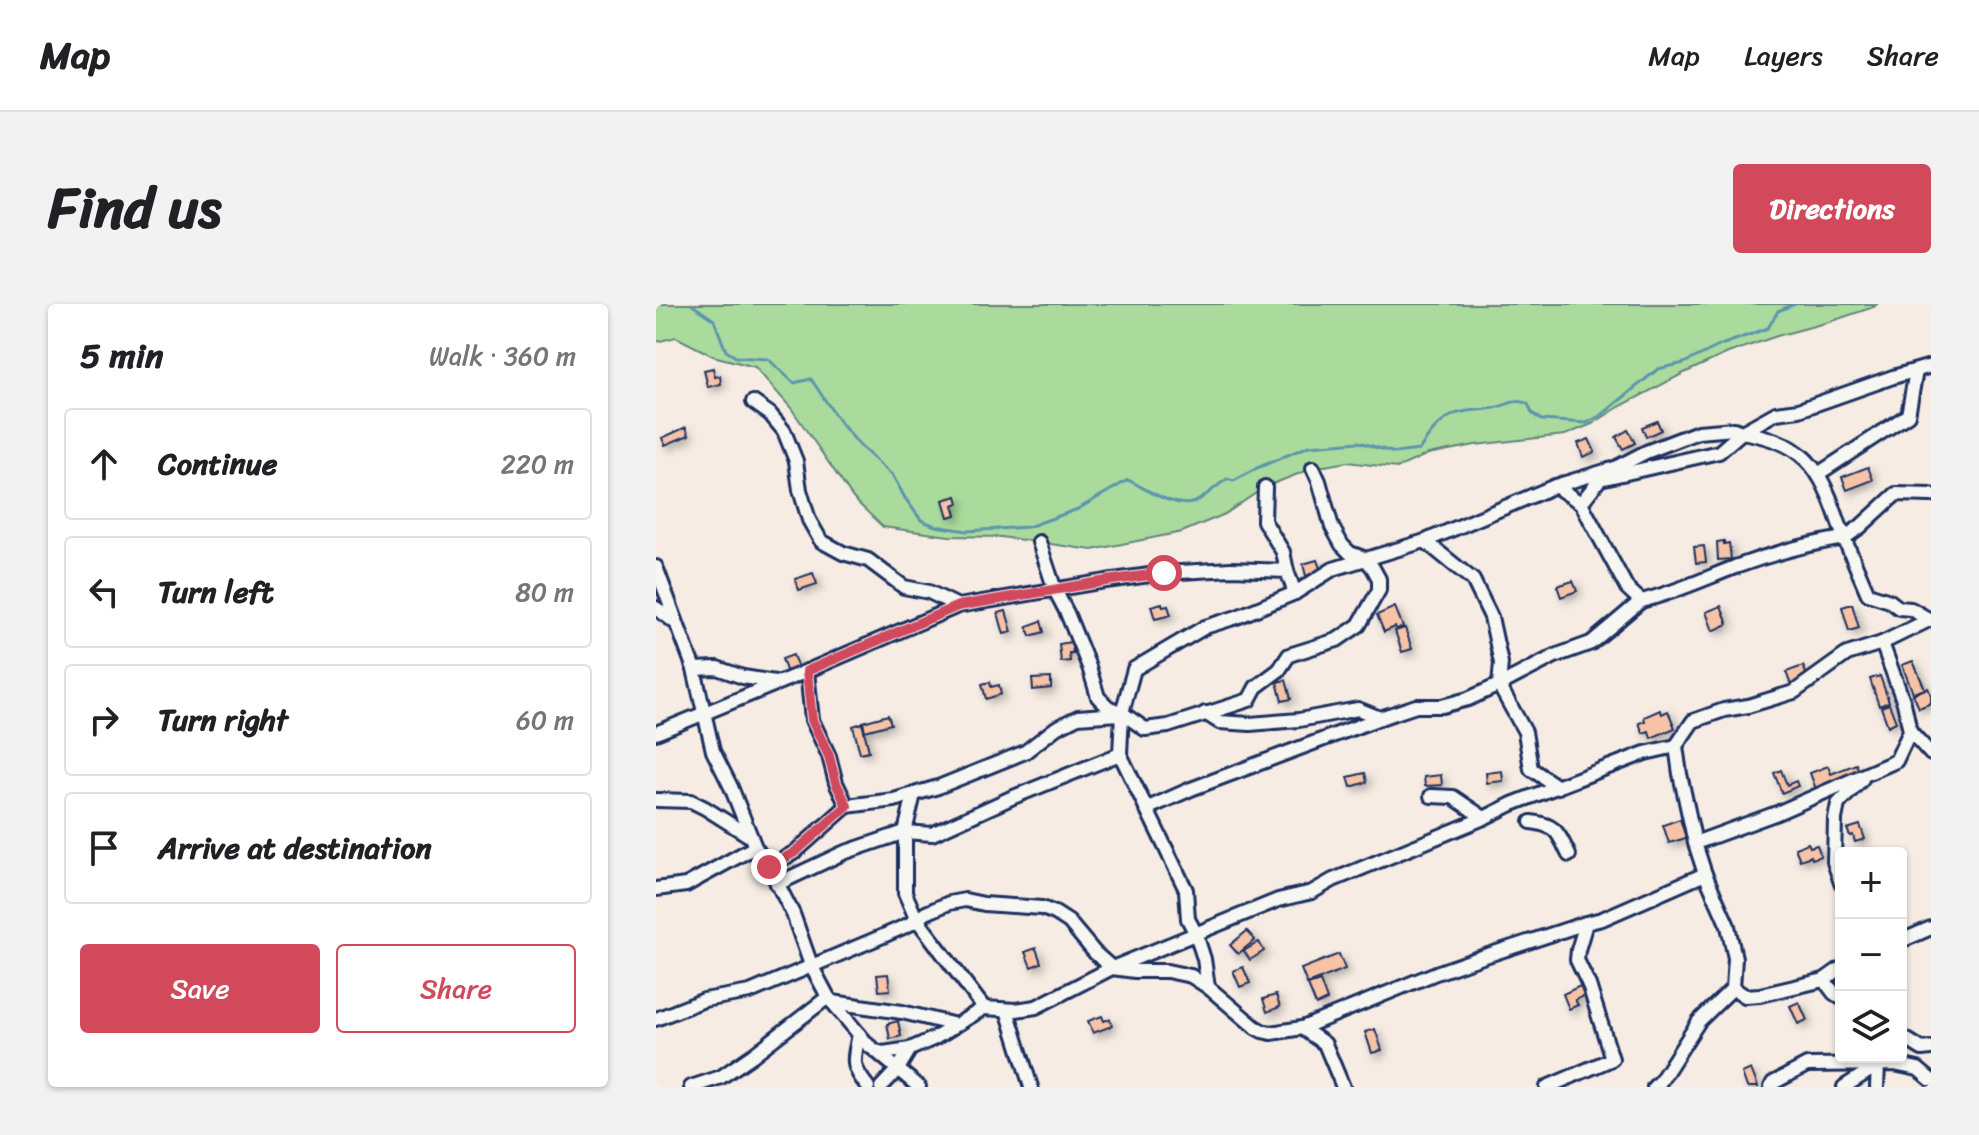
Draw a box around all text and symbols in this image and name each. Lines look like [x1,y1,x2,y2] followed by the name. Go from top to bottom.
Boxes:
[40,22,110,89] text: Map
[1648,31,1700,80] text: Map
[1744,31,1823,80] text: Layers
[1867,31,1939,80] text: Share
[48,159,221,258] text: Find us
[1733,164,1931,253] button: Directions
[80,326,163,386] text: 5 min
[429,333,576,379] text: Walk · 360 m
[158,437,277,491] text: Continue
[501,441,574,487] text: 220 m
[82,442,126,486] icon: ahead
[1146,555,1182,591] route start
[158,565,274,619] text: Turn left
[515,569,574,615] text: 80 m
[82,570,126,614] icon: left
[158,693,288,747] text: Turn right
[516,697,574,743] text: 60 m
[82,698,126,742] icon: right
[158,821,432,875] text: Arrive at destination
[82,826,126,870] icon: arrive
[1835,847,1907,1063] map controls
[1835,847,1907,919] button: +
[751,849,787,885] route end
[1835,919,1907,991] button: −
[80,944,320,1033] button: Save
[336,944,576,1033] button: Share
[1835,991,1907,1063] button: layers

